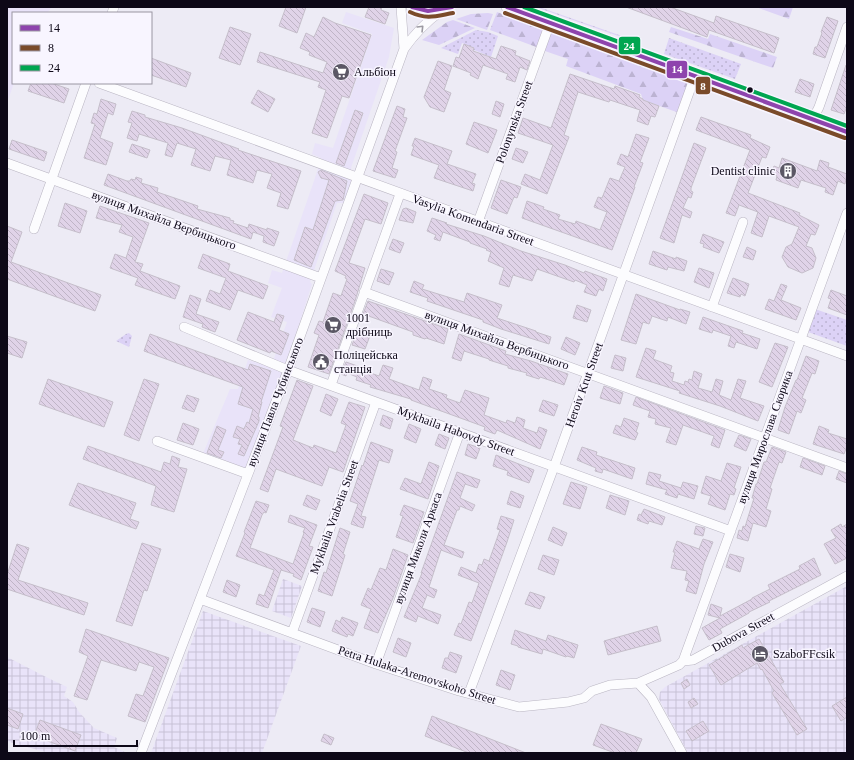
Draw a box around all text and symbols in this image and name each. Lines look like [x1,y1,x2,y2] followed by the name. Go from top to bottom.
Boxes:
[12,12,152,84] legend
[48,21,60,35] text: 14
[416,25,424,33] one-way arrow
[618,36,641,55] line badge: 24
[624,40,635,52] text: 24
[48,41,54,55] text: 8
[666,60,688,79] line badge: 14
[48,61,60,75] text: 24
[331,62,351,82] supermarket icon: Альбіон
[672,63,683,75] text: 14
[354,65,397,79] place label: Альбіон
[695,76,711,95] line badge: 8
[493,78,536,165] street label: Polonynska Street
[700,80,706,92] text: 8
[745,85,755,95] unlabelled marker
[778,161,798,181] building icon: Dentist clinic
[711,164,775,178] place label: Dentist clinic
[90,187,238,253] street label: вулиця Михайла Вербицького
[410,191,536,249] street label: Vasylia Komendaria Street
[423,307,571,373] street label: вулиця Михайла Вербицького
[346,311,393,339] place label: 1001 дрібниць
[323,315,343,335] supermarket icon: 1001 дрібниць
[244,335,306,469] street label: вулиця Павла Чубинського
[562,340,606,429] street label: Heroiv Krut Street
[334,348,398,376] place label: Поліцейська станція
[311,352,331,372] public building icon: Поліцейська станція
[734,368,796,505] street label: вулиця Мирослава Скорика
[395,403,517,459] street label: Mykhaila Habovdy Street
[307,457,361,576] street label: Mykhaila Vrabelia Street
[391,489,445,606] street label: вулиця Миколи Аркаса
[709,609,777,655] street label: Dubova Street
[336,643,498,707] street label: Petra Hulaka-Aremovskoho Street
[750,644,770,664] hotel icon: SzaboFFcsik
[773,647,835,661] place label: SzaboFFcsik
[14,722,137,748] scale bar
[20,729,51,743] text: 100 m

